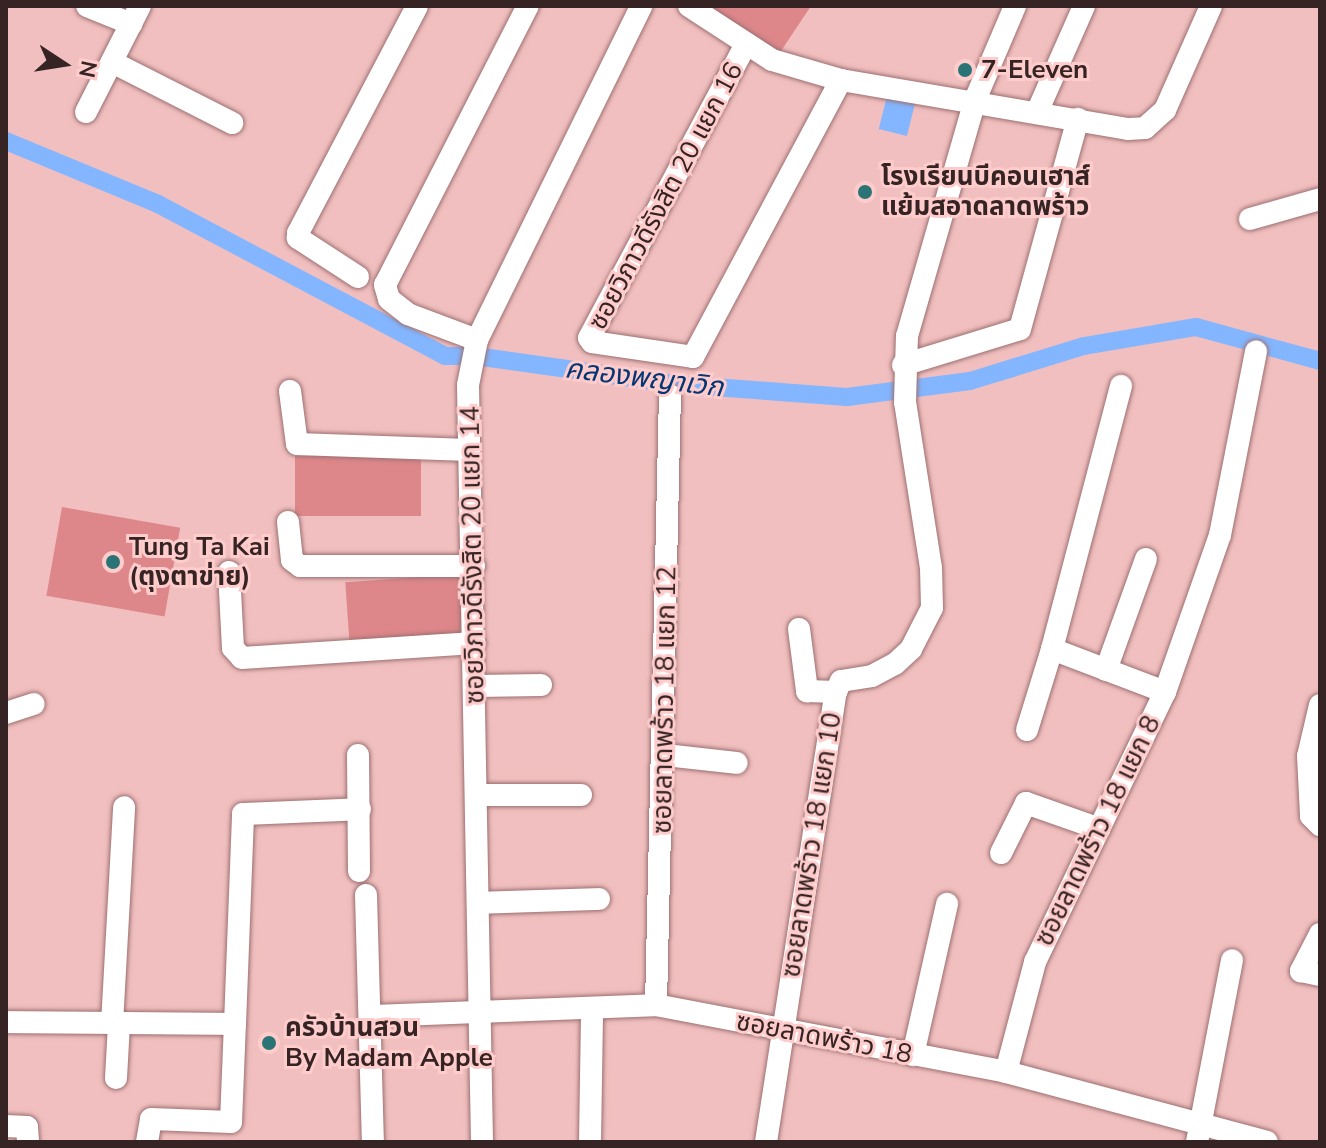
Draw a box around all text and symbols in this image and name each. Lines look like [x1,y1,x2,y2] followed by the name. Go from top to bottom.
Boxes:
[24,24,104,104] north arrow
[981,54,1088,86] place label: 7-Eleven
[582,57,750,335] street label: ซอยวิภาวดีรังสิต 20 แยก 16
[71,58,104,80] text: N
[956,61,974,79] marker: 7-Eleven
[881,161,1090,222] place label: โรงเรียนบีคอนเฮาส์ แย้มสอาดลาดพร้าว
[856,183,874,201] marker: โรงเรียนบีคอนเฮาส์ แย้มสอาดลาดพร้าว
[563,352,725,404] water label: คลองพญาเวิก
[455,406,491,704] street label: ซอยวิภาวดีรังสิต 20 แยก 14
[129,531,270,592] place label: Tung Ta Kai (ตุงตาข่าย)
[104,553,122,571] marker: Tung Ta Kai (ตุงตาข่าย)
[647,566,683,834] street label: ซอยลาดพร้าว 18 แยก 12
[776,710,848,980] street label: ซอยลาดพร้าว 18 แยก 10
[1029,711,1167,951] street label: ซอยลาดพร้าว 18 แยก 8
[734,1006,914,1070] street label: ซอยลาดพร้าว 18
[285,1012,493,1074] place label: ครัวบ้านสวน By Madam Apple
[260,1034,278,1052] marker: ครัวบ้านสวน By Madam Apple

